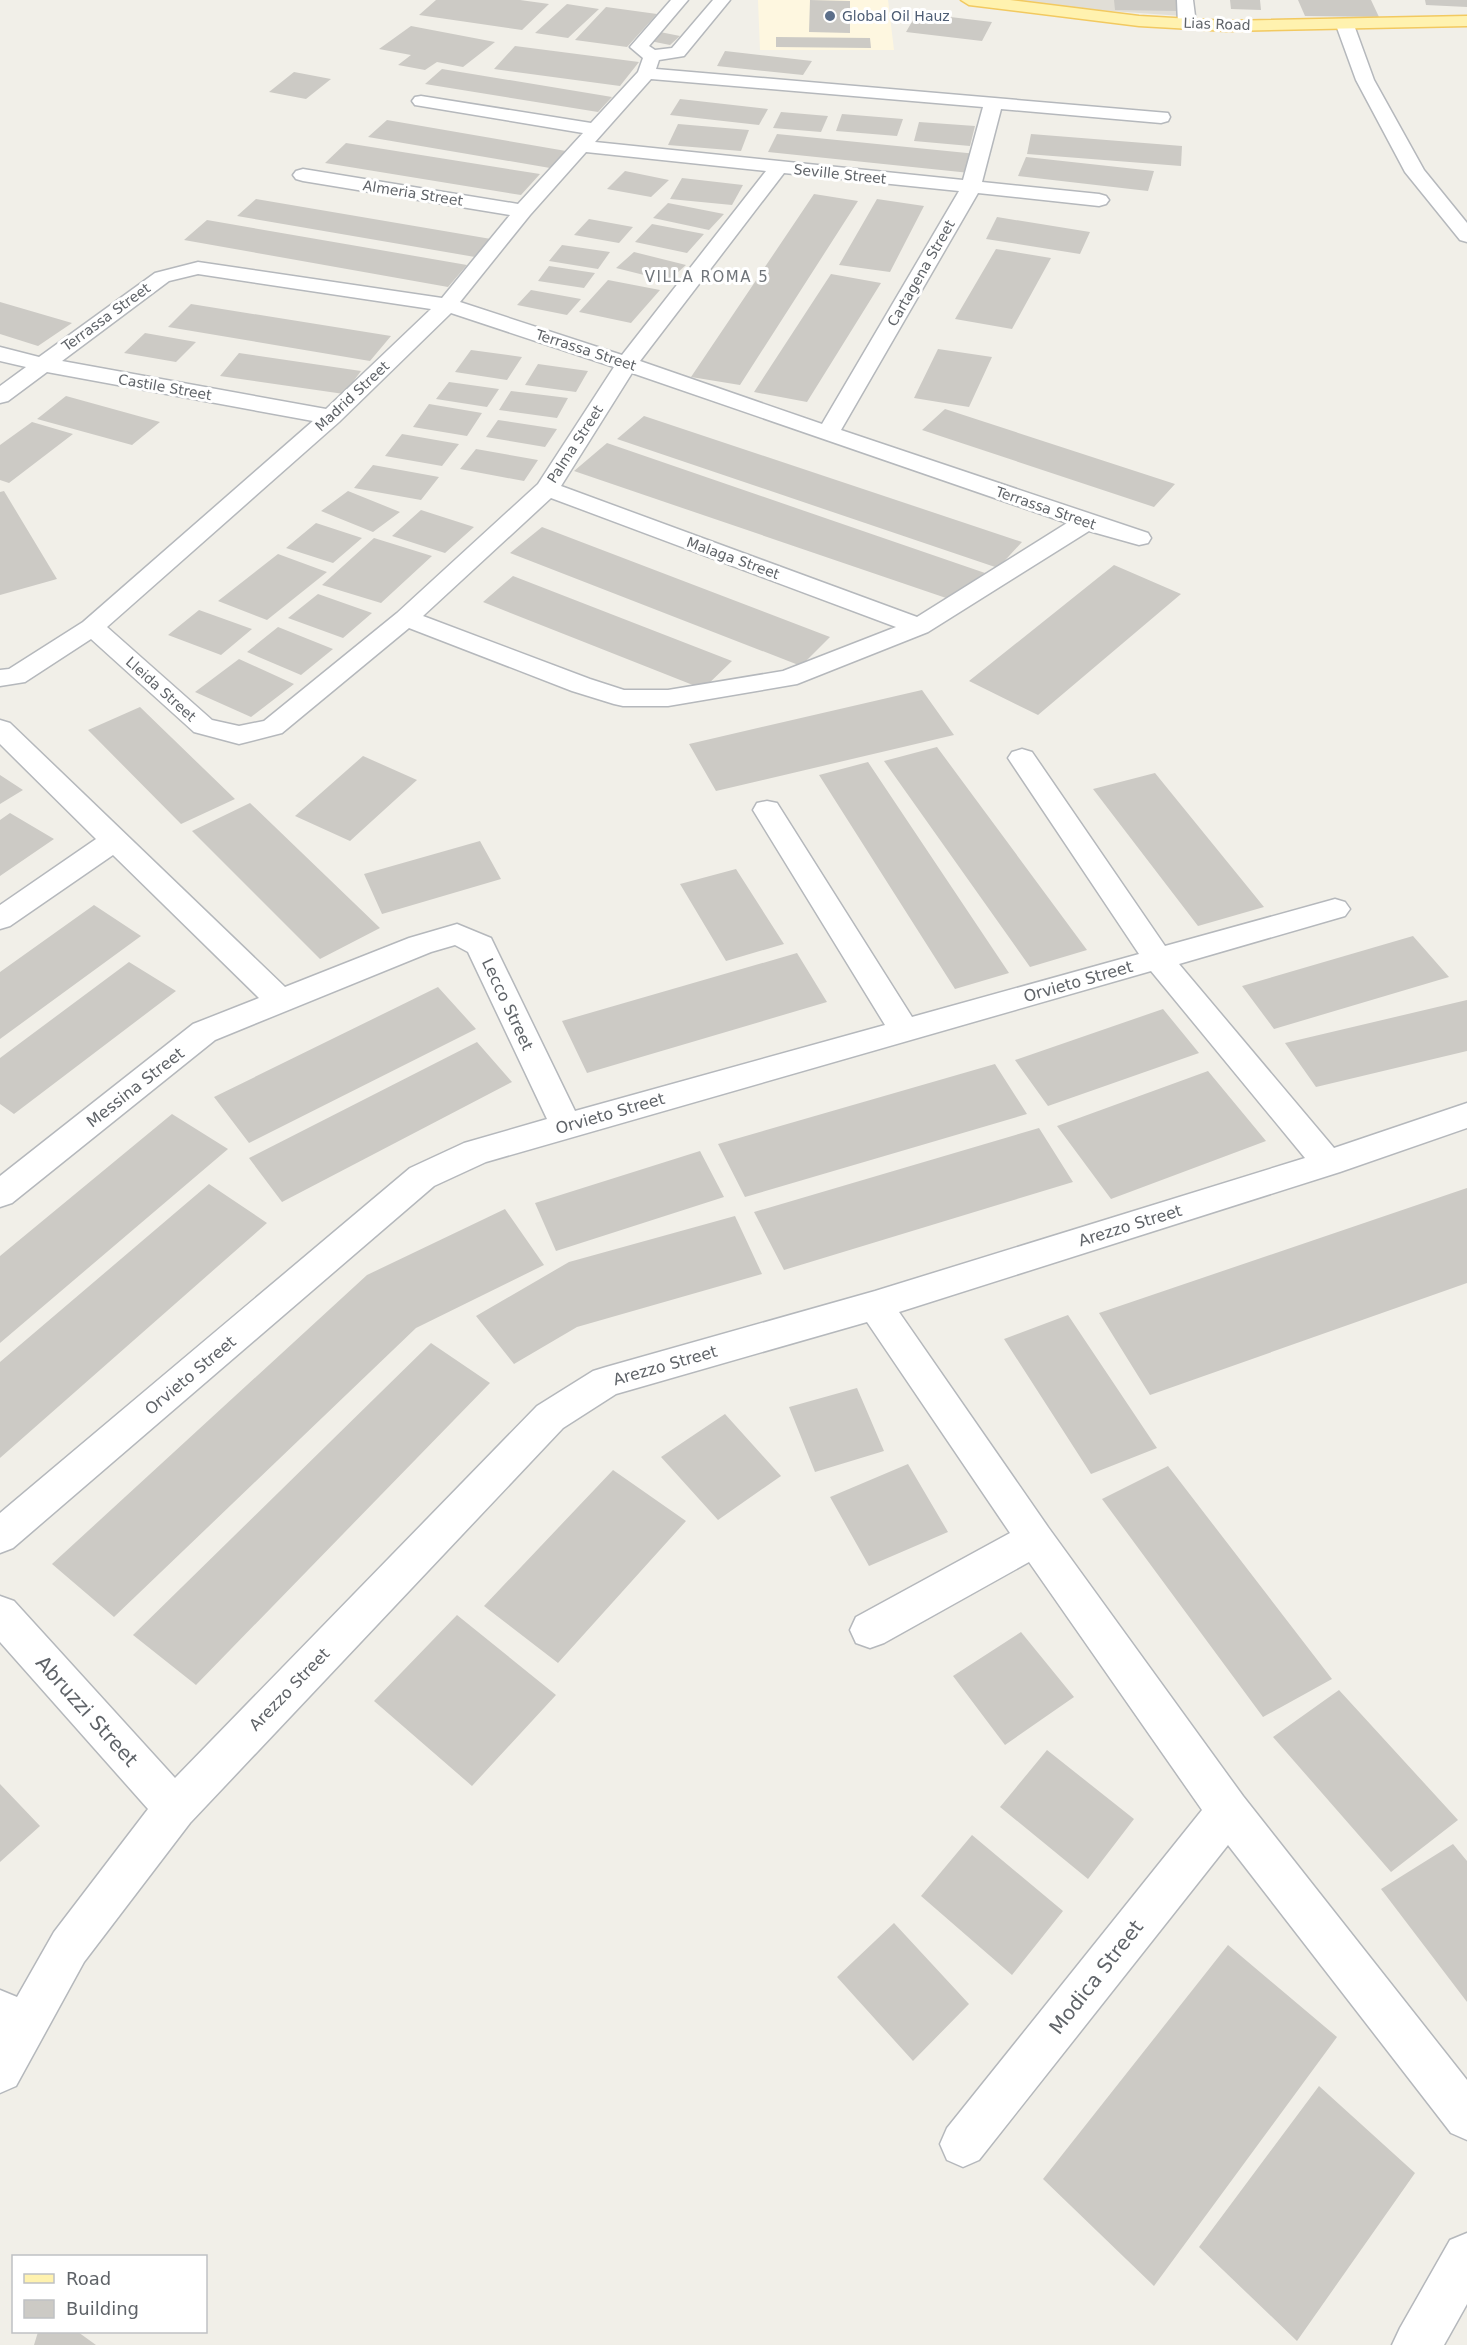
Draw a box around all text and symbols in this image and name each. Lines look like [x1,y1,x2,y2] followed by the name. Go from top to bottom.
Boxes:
[842,8,950,24] place label: Global Oil Hauz
[823,9,837,23] marker: Global Oil Hauz
[1183,15,1251,33] street label: Lias Road
[793,161,888,187] street label: Seville Street
[362,177,465,209] street label: Almeria Street
[884,217,958,329] street label: Cartagena Street
[645,268,769,286] district label: VILLA ROMA 5
[58,279,153,355] street label: Terrassa Street
[533,326,639,374] street label: Terrassa Street
[312,357,393,434] street label: Madrid Street
[117,371,213,403] street label: Castile Street
[544,402,606,486] street label: Palma Street
[993,483,1099,533] street label: Terrassa Street
[684,534,782,582] street label: Malaga Street
[123,653,200,725] street label: Lleida Street
[478,955,537,1053] street label: Lecco Street
[1021,957,1135,1006] street label: Orvieto Street
[83,1043,188,1131] street label: Messina Street
[553,1089,667,1138] street label: Orvieto Street
[1076,1201,1184,1250] street label: Arezzo Street
[141,1332,240,1419] street label: Orvieto Street
[611,1342,719,1389] street label: Arezzo Street
[245,1644,333,1735] street label: Arezzo Street
[31,1651,143,1772] street label: Abruzzi Street
[1044,1915,1148,2039] street label: Modica Street
[12,2255,207,2333] legend
[66,2268,111,2289] text: Road
[66,2298,139,2319] text: Building

